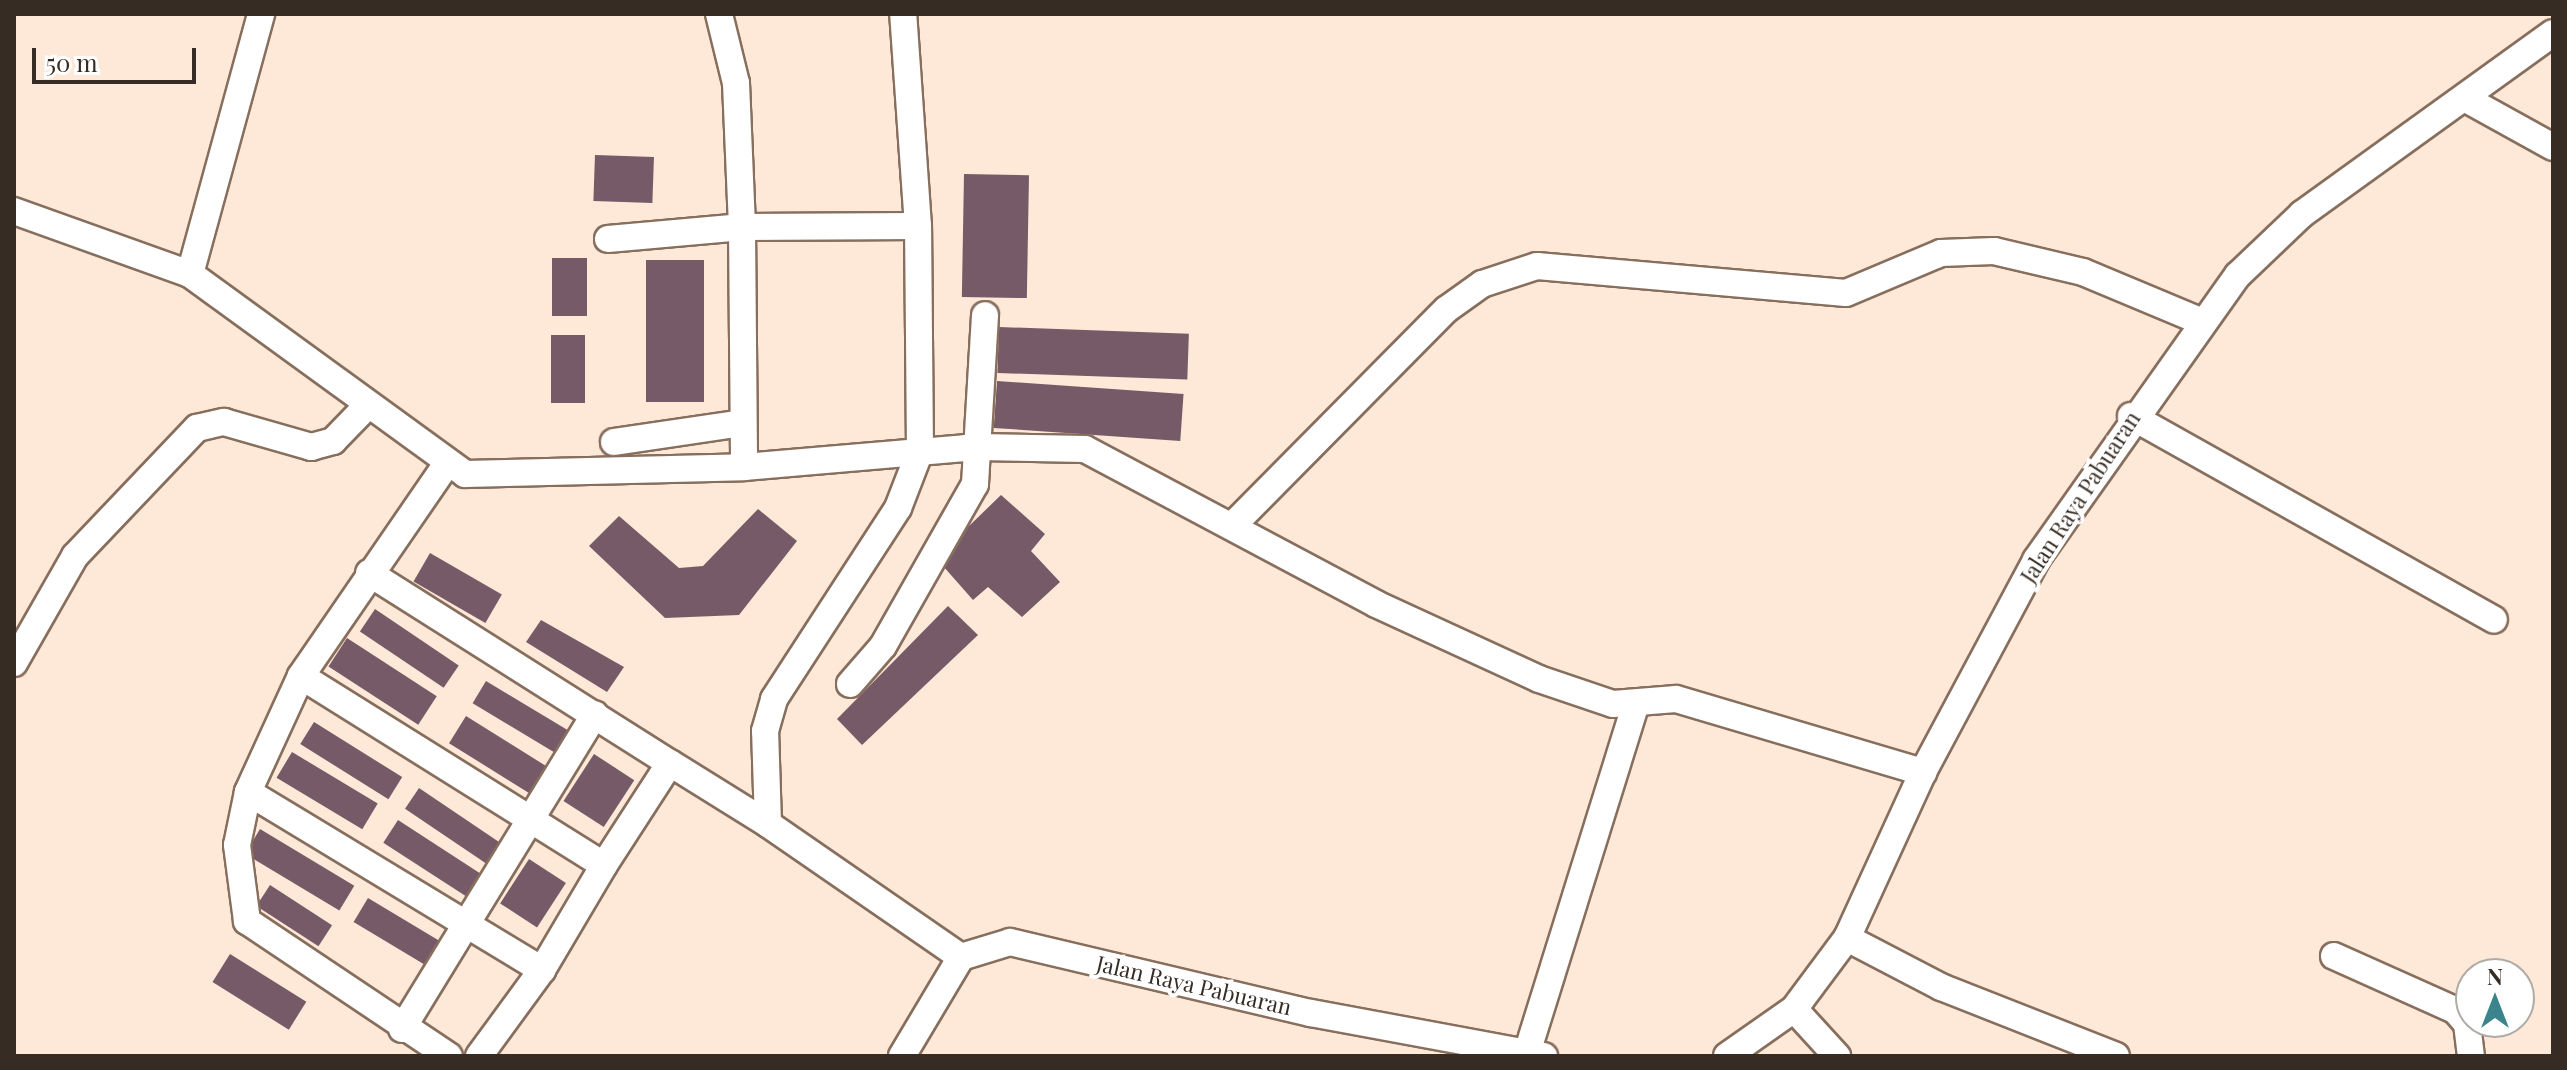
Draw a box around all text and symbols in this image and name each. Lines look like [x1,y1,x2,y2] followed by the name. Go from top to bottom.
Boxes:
[36,32,200,82] scale bar
[46,46,98,78] text: 50 m
[2015,406,2145,588] street label: Jalan Raya Pabuaran
[1094,950,1294,1020] street label: Jalan Raya Pabuaran
[2455,958,2535,1038] north arrow
[2487,961,2503,991] text: N

